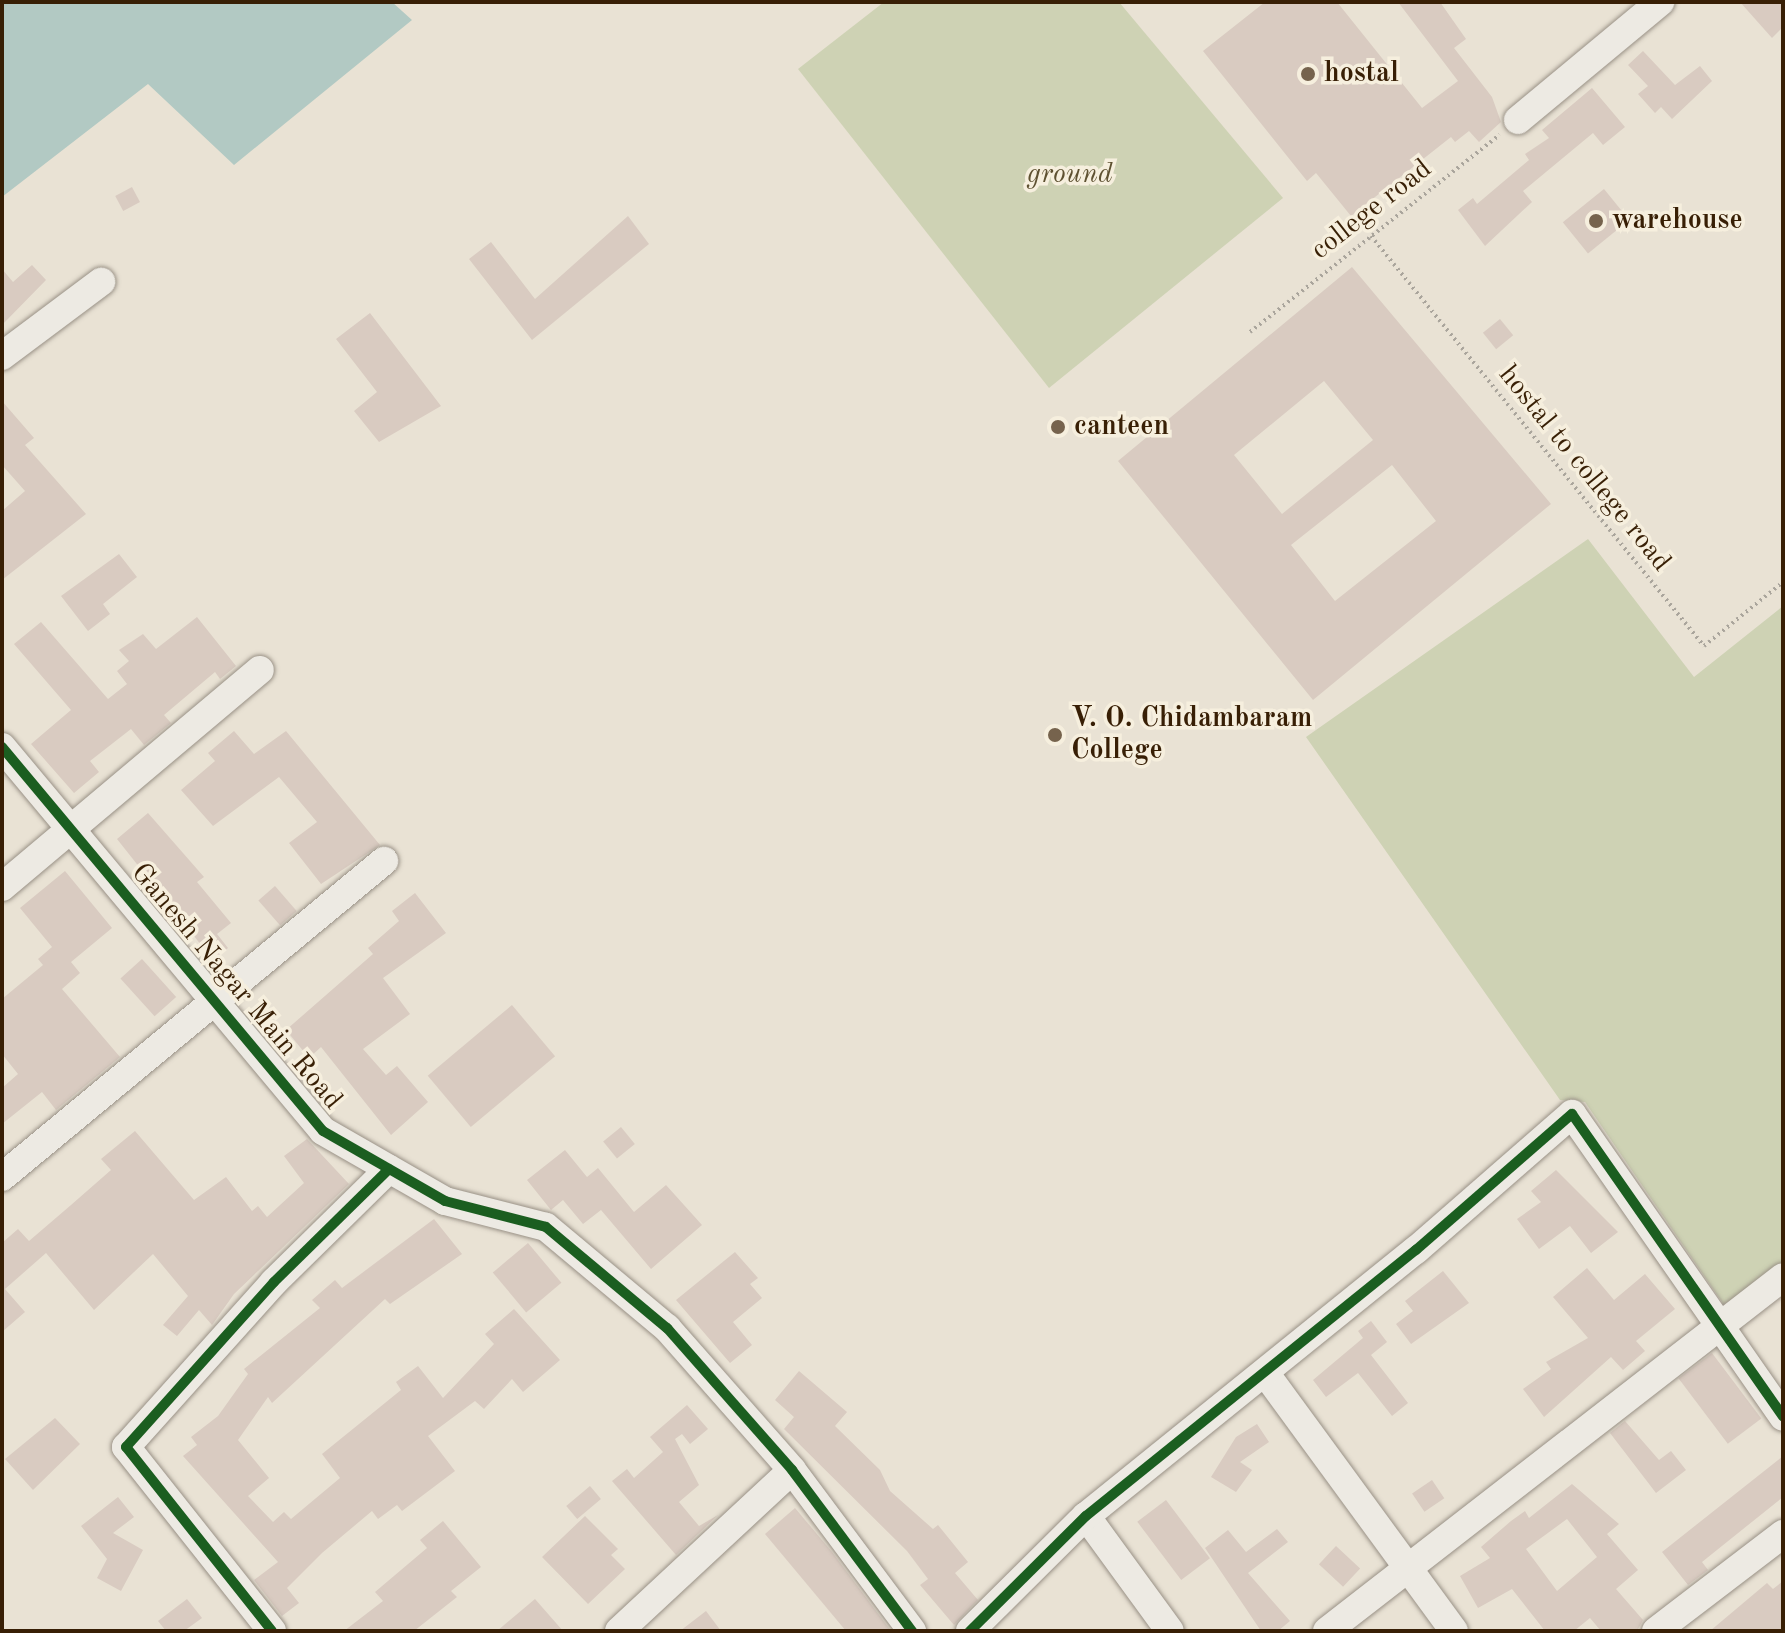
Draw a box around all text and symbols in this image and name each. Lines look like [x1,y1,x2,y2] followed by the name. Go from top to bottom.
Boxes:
[1324,57,1399,91] place label: hostal
[1299,65,1317,83] marker: hostal
[1305,153,1439,267] street label: college road
[1027,158,1113,192] park label: ground
[1612,204,1743,238] place label: warehouse
[1587,212,1605,230] marker: warehouse
[1491,359,1677,579] street label: hostal to college road
[1074,410,1169,444] place label: canteen
[1049,418,1067,436] marker: canteen
[1071,702,1312,768] place label: V. O. Chidambaram College
[1046,726,1064,744] marker: V. O. Chidambaram College
[123,857,349,1117] street label: Ganesh Nagar Main Road

